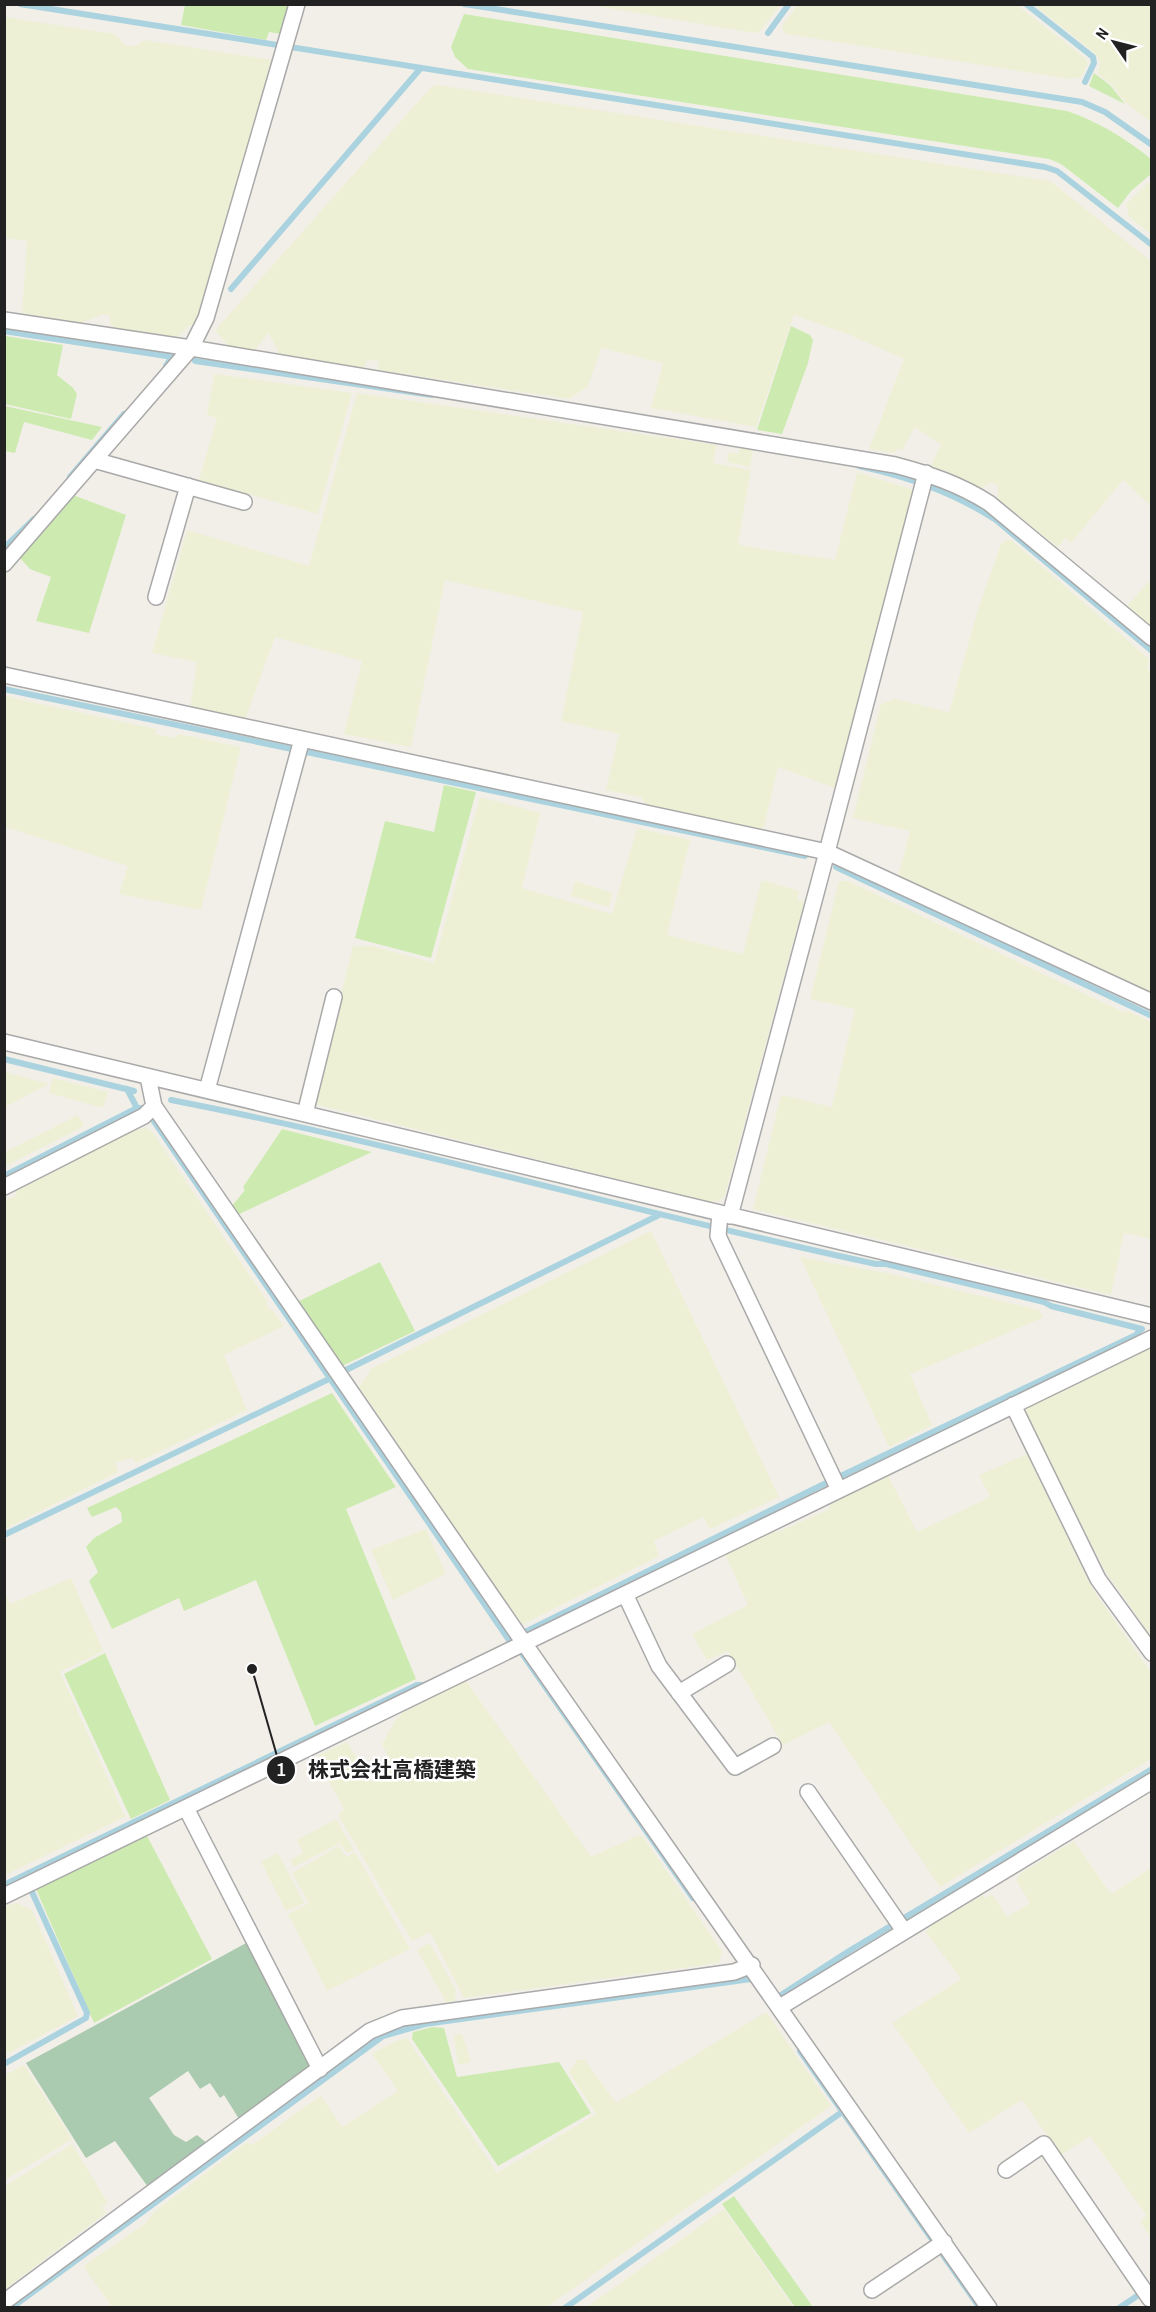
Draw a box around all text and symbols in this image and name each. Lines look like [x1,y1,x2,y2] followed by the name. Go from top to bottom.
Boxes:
[1084,12,1144,72] north arrow
[1090,23,1113,44] text: N
[266,1751,488,1790] callout: 株式会社高橋建築
[308,1755,476,1784] text: 株式会社高橋建築
[277,1757,286,1782] text: 1

